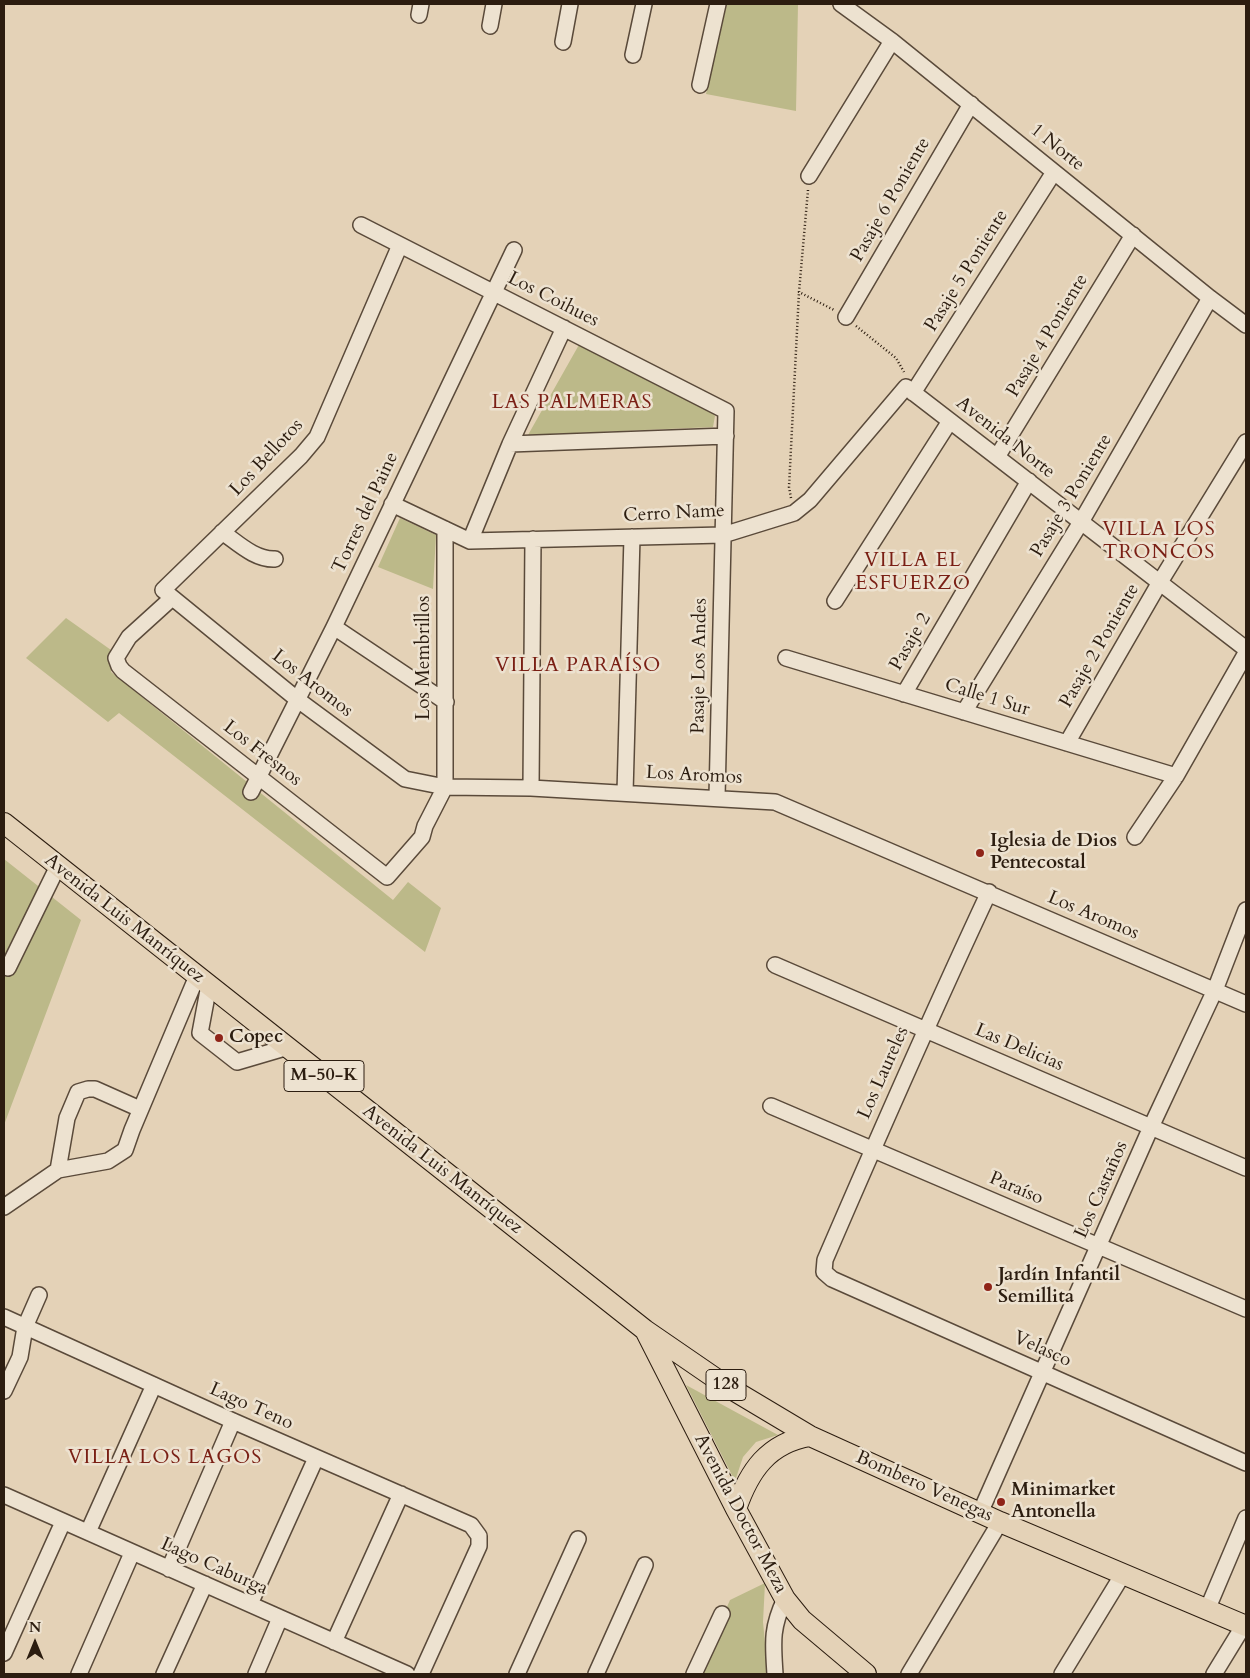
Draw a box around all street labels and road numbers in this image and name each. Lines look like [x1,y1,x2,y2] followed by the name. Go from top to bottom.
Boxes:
[1025,119,1089,177] street label: 1 Norte
[846,134,936,266] street label: Pasaje 6 Poniente
[920,206,1014,336] street label: Pasaje 5 Poniente
[504,267,602,333] street label: Los Coihues
[1002,270,1094,402] street label: Pasaje 4 Poniente
[951,392,1059,484] street label: Avenida Norte
[225,415,309,501] street label: Los Bellotos
[1026,430,1118,562] street label: Pasaje 3 Poniente
[328,449,404,577] street label: Torres del Paine
[623,500,725,528] street label: Cerro Name
[1055,580,1145,712] street label: Pasaje 2 Poniente
[414,596,436,720] street label: Los Membrillos
[687,598,713,734] street label: Pasaje Los Andes
[885,609,937,675] street label: Pasaje 2
[267,645,357,723] street label: Los Aromos
[942,674,1032,722] street label: Calle 1 Sur
[218,716,306,792] street label: Los Fresnos
[645,762,743,790] street label: Los Aromos
[39,849,209,989] street label: Avenida Luis Manríquez
[1044,887,1142,945] street label: Los Aromos
[971,1019,1067,1077] street label: Las Delicias
[854,1023,914,1123] street label: Los Laureles
[284,1060,364,1092] road number: M-50-K
[357,1100,527,1240] street label: Avenida Luis Manríquez
[1070,1138,1134,1242] street label: Los Castaños
[986,1167,1046,1211] street label: Paraíso
[1010,1327,1074,1373] street label: Velasco
[706,1370,746,1400] road number: 128
[206,1378,296,1436] street label: Lago Teno
[688,1430,792,1598] street label: Avenida Doctor Meza
[852,1447,996,1527] street label: Bombero Venegas
[157,1533,271,1601] street label: Lago Caburga

